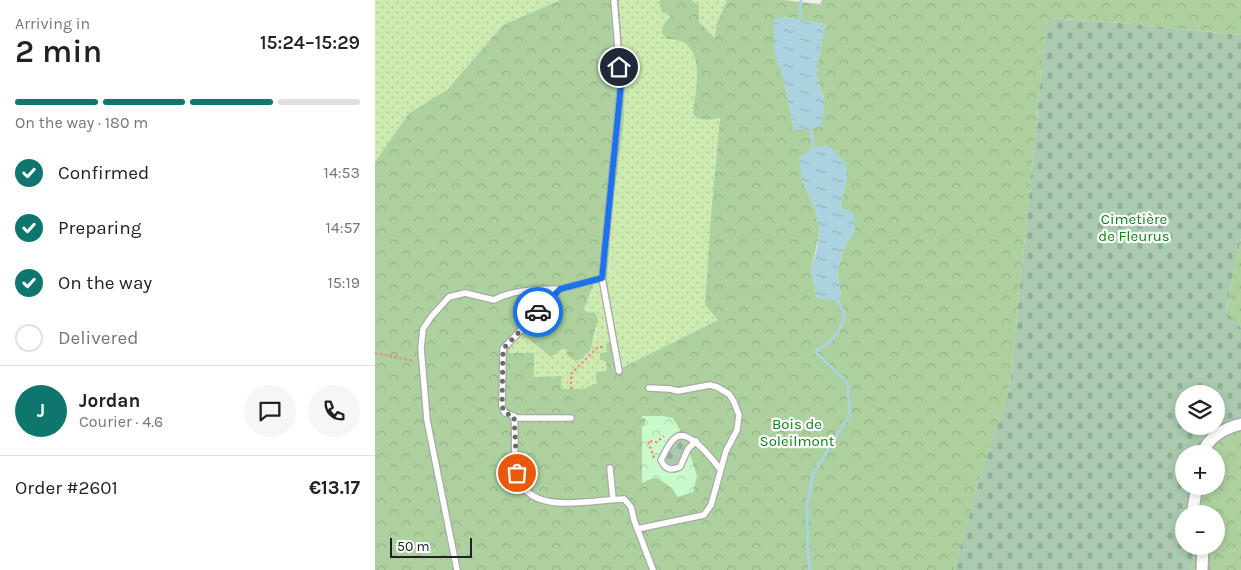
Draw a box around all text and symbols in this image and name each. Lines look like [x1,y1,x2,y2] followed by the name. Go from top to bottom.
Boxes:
[15,14,90,33] text: Arriving in
[260,32,360,54] text: 15:24–15:29
[15,33,102,70] text: 2 min
[598,46,640,88] pin
[605,53,633,81] icon: home
[15,113,148,132] text: On the way · 180 m
[15,159,43,187] icon: check
[58,162,149,184] text: Confirmed
[324,163,360,182] text: 14:53
[1098,210,1170,245] park label: Cimetière de Fleurus
[15,214,43,242] icon: check
[58,217,141,239] text: Preparing
[326,218,360,237] text: 14:57
[15,269,43,297] icon: check
[58,272,152,294] text: On the way
[327,273,360,292] text: 15:19
[513,287,563,337] courier
[524,298,552,326] icon: car
[58,327,138,349] text: Delivered
[244,385,296,437] button: chat
[308,385,360,437] button: phone
[1175,385,1225,555] map controls
[1175,385,1225,435] button: layers
[79,390,140,412] text: Jordan
[37,400,45,422] text: J
[79,412,163,431] text: Courier · 4.6
[760,415,835,450] park label: Bois de Soleilmont
[1175,445,1225,495] button: +
[496,452,538,494] pin
[503,459,531,487] icon: bag
[15,477,118,499] text: Order #2601
[309,477,360,499] text: €13.17
[1175,505,1225,555] button: −
[390,535,473,558] scale bar
[397,538,430,555] text: 50 m

